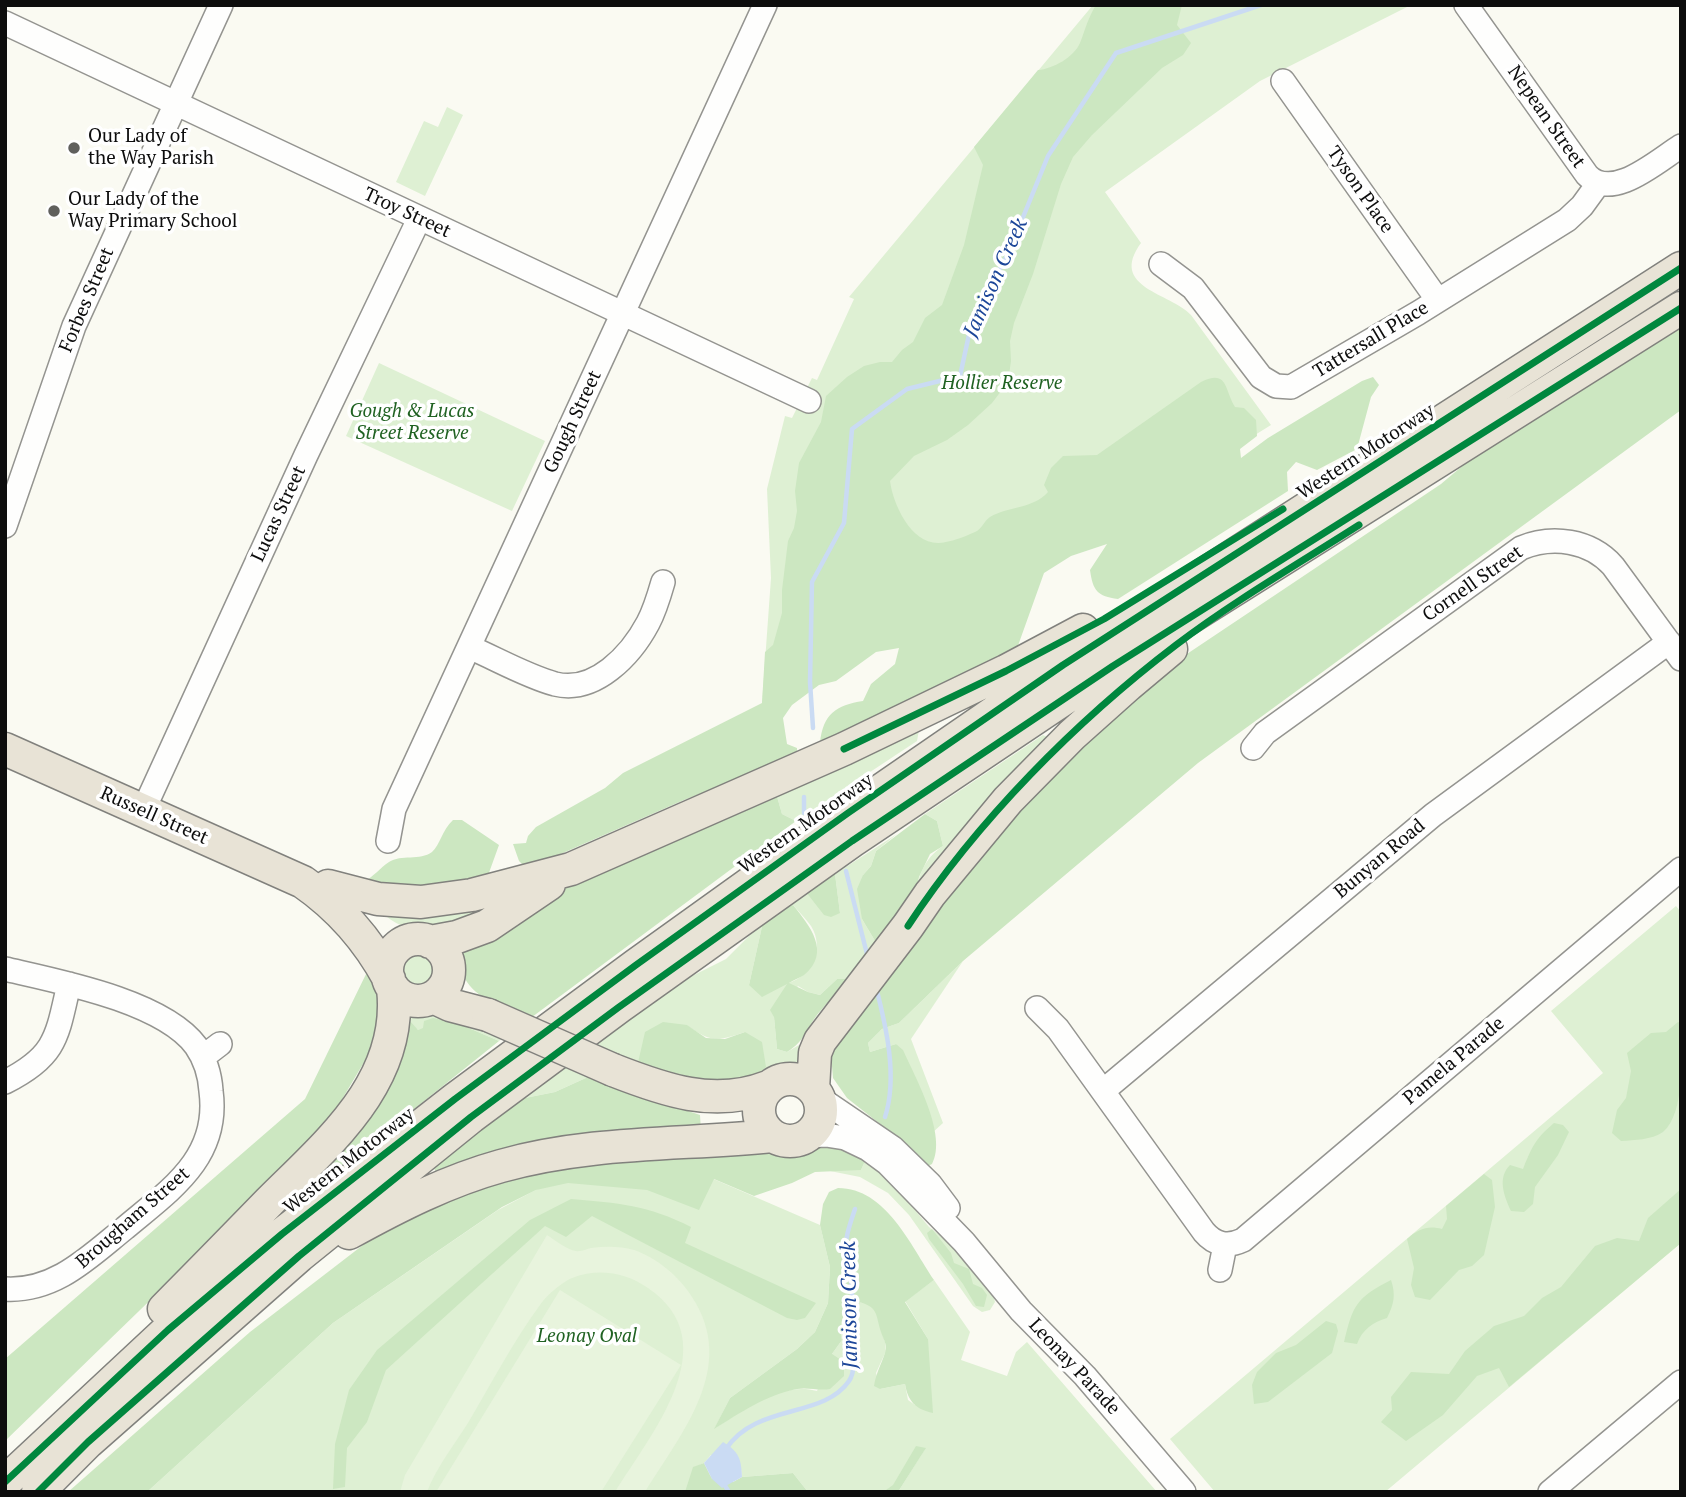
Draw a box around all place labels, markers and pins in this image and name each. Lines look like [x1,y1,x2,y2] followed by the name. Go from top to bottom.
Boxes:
[88,126,214,170] place label: Our Lady of the Way Parish
[66,140,82,156] marker: Our Lady of the Way Parish
[68,189,237,233] place label: Our Lady of the Way Primary School
[46,203,62,219] marker: Our Lady of the Way Primary School

